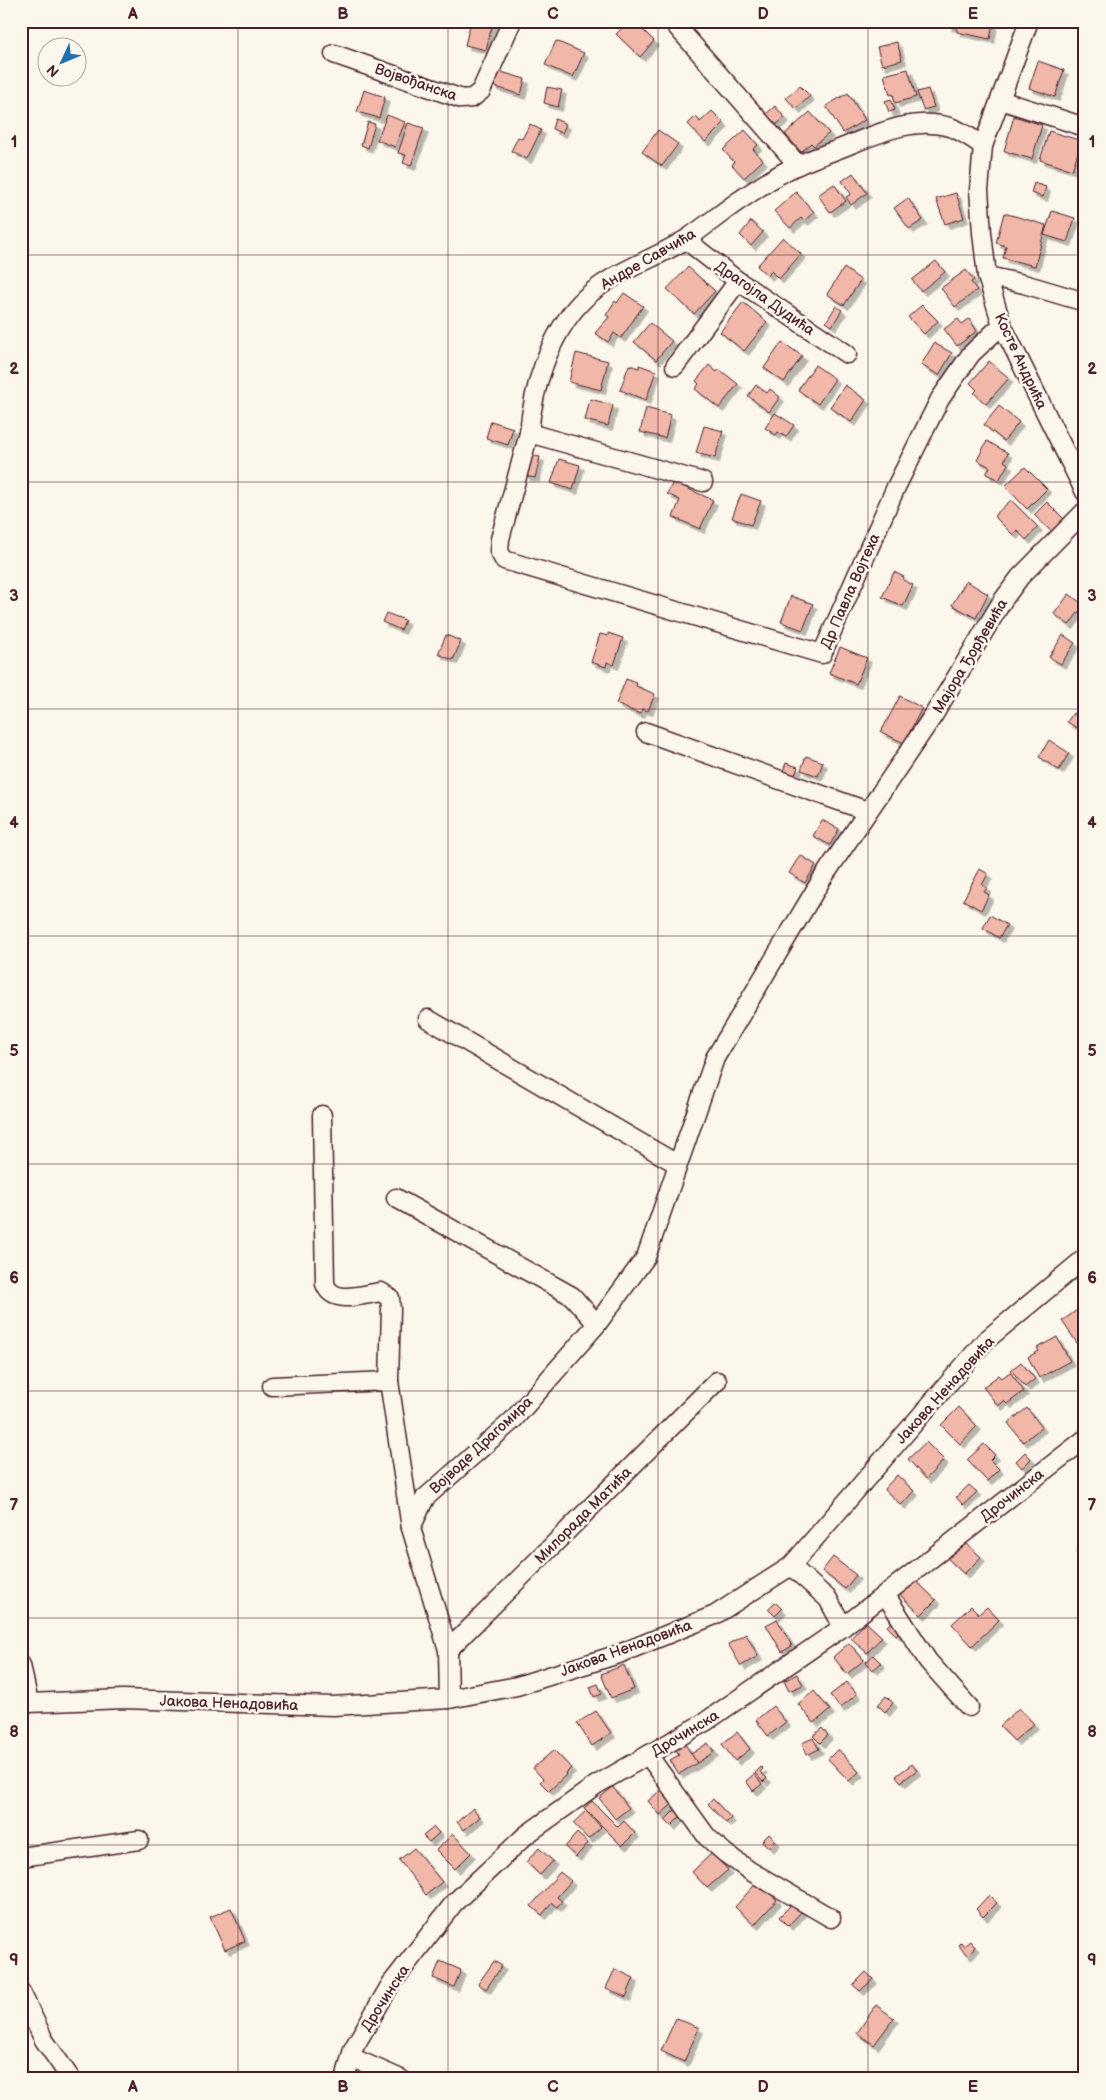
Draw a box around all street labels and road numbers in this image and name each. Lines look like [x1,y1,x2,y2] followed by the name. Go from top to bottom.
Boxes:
[372,60,460,105] street label: Војвођанска
[596,224,699,295] street label: Андре Савчића
[711,257,818,340] street label: Драгојла Дудића
[990,310,1051,413] street label: Косте Андрића
[817,531,884,652] street label: Др Павла Војтеха
[929,595,1012,717] street label: Мајора Ђорђевића
[892,1332,999,1448] street label: Јакова Ненадовића
[426,1392,537,1498] street label: Војводе Драгомира
[531,1463,636,1568] street label: Милорада Матића
[977,1465,1048,1526] street label: Дрочинска
[558,1616,695,1681] street label: Јакова Ненадовића
[159,1692,299,1715] street label: Јакова Ненадовића
[648,1706,723,1761] street label: Дрочинска
[357,1961,414,2035] street label: Дрочинска

